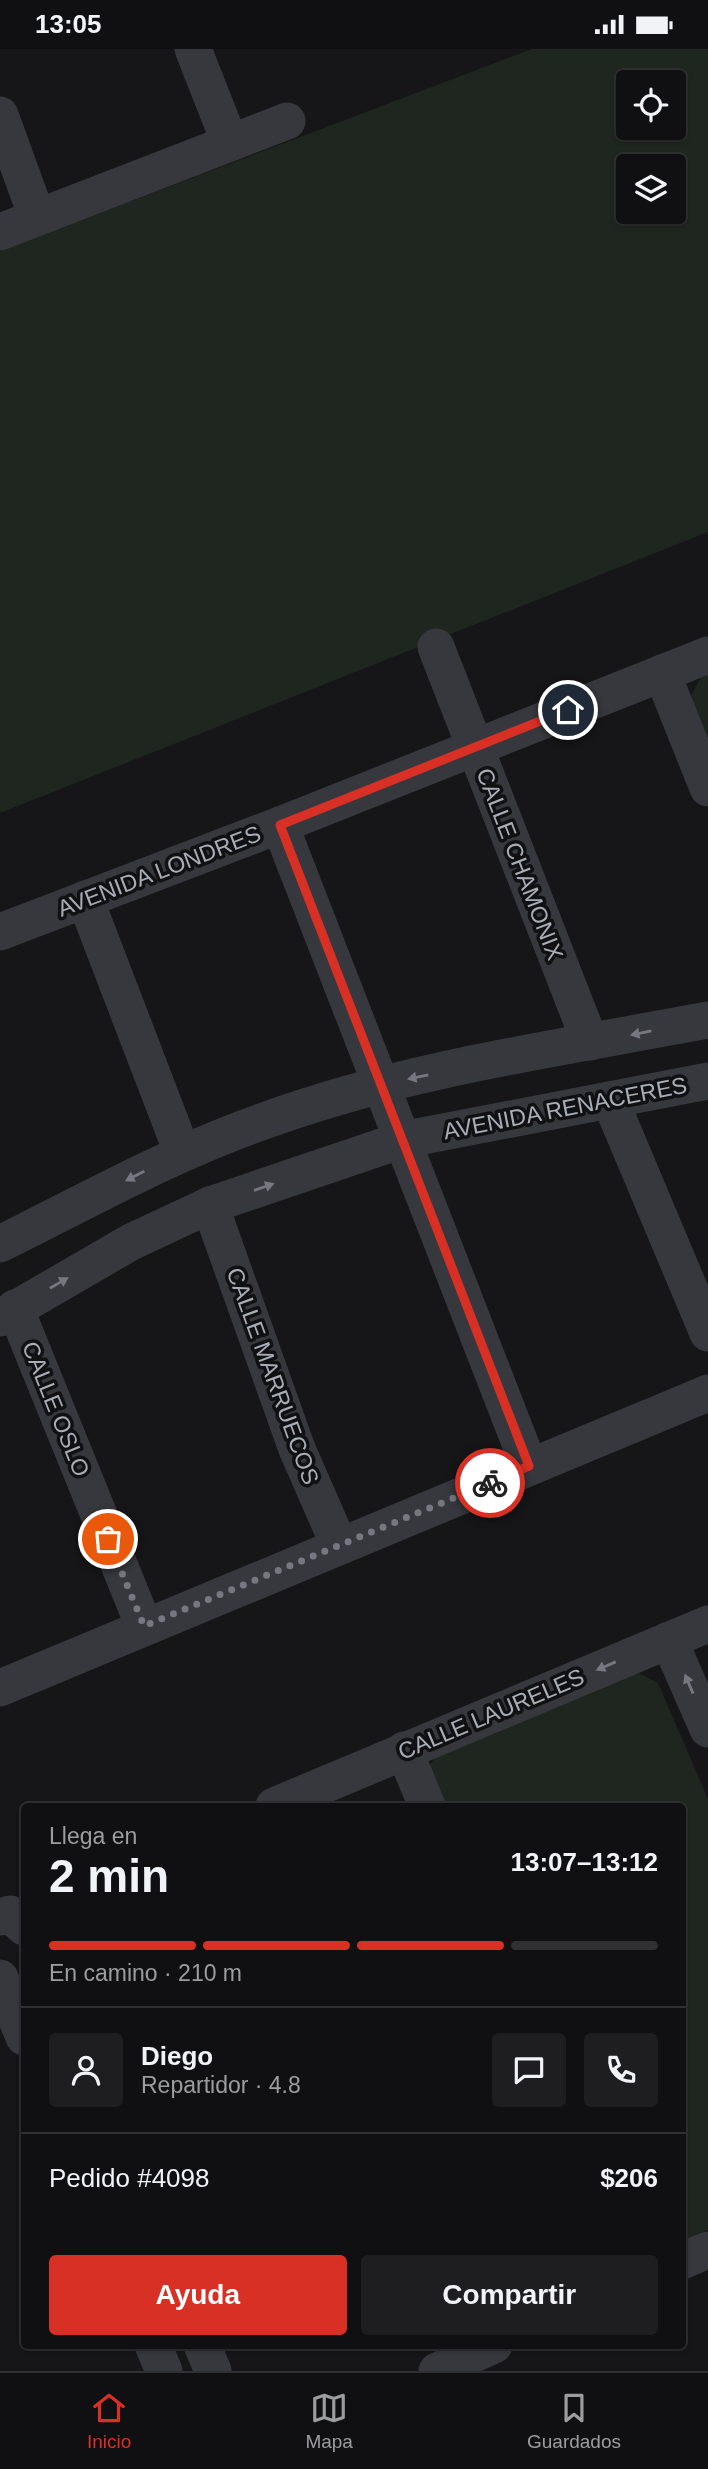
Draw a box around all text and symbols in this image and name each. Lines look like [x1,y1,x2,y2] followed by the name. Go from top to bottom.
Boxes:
[35,9,102,39] text: 13:05
[616,70,686,224] map controls
[616,70,686,140] button: locate
[616,154,686,224] button: layers
[538,680,598,740] pin
[549,691,587,729] icon: home
[471,764,569,964] street label: CALLE CHAMONIX
[54,820,264,922] street label: AVENIDA LONDRES
[630,1027,652,1038] one-way arrow
[407,1072,429,1083] one-way arrow
[441,1072,689,1144] street label: AVENIDA RENACERES
[125,1171,145,1182] one-way arrow
[254,1181,275,1192] one-way arrow
[222,1264,324,1488] street label: CALLE MARRUECOS
[49,1277,68,1290] one-way arrow
[17,1338,95,1480] street label: CALLE OSLO
[455,1448,525,1518] courier
[471,1464,509,1502] icon: bike
[78,1509,138,1569] pin
[89,1520,127,1558] icon: bag
[596,1661,617,1672] one-way arrow
[394,1663,588,1765] street label: CALLE LAURELES
[683,1674,694,1695] one-way arrow
[49,1823,137,1849] text: Llega en
[511,1847,658,1877] text: 13:07–13:12
[49,1850,169,1902] text: 2 min
[49,1960,242,1986] text: En camino · 210 m
[49,2033,123,2107] button: person
[492,2033,566,2107] button: chat
[584,2033,658,2107] button: phone
[141,2041,213,2071] text: Diego
[141,2072,301,2098] text: Repartidor · 4.8
[49,2163,209,2193] text: Pedido #4098
[600,2163,658,2193] text: $206
[49,2255,347,2335] button: Ayuda
[361,2255,658,2335] button: Compartir
[87,2389,131,2453] tab: Inicio
[305,2389,353,2453] tab: Mapa
[527,2389,621,2453] tab: Guardados

